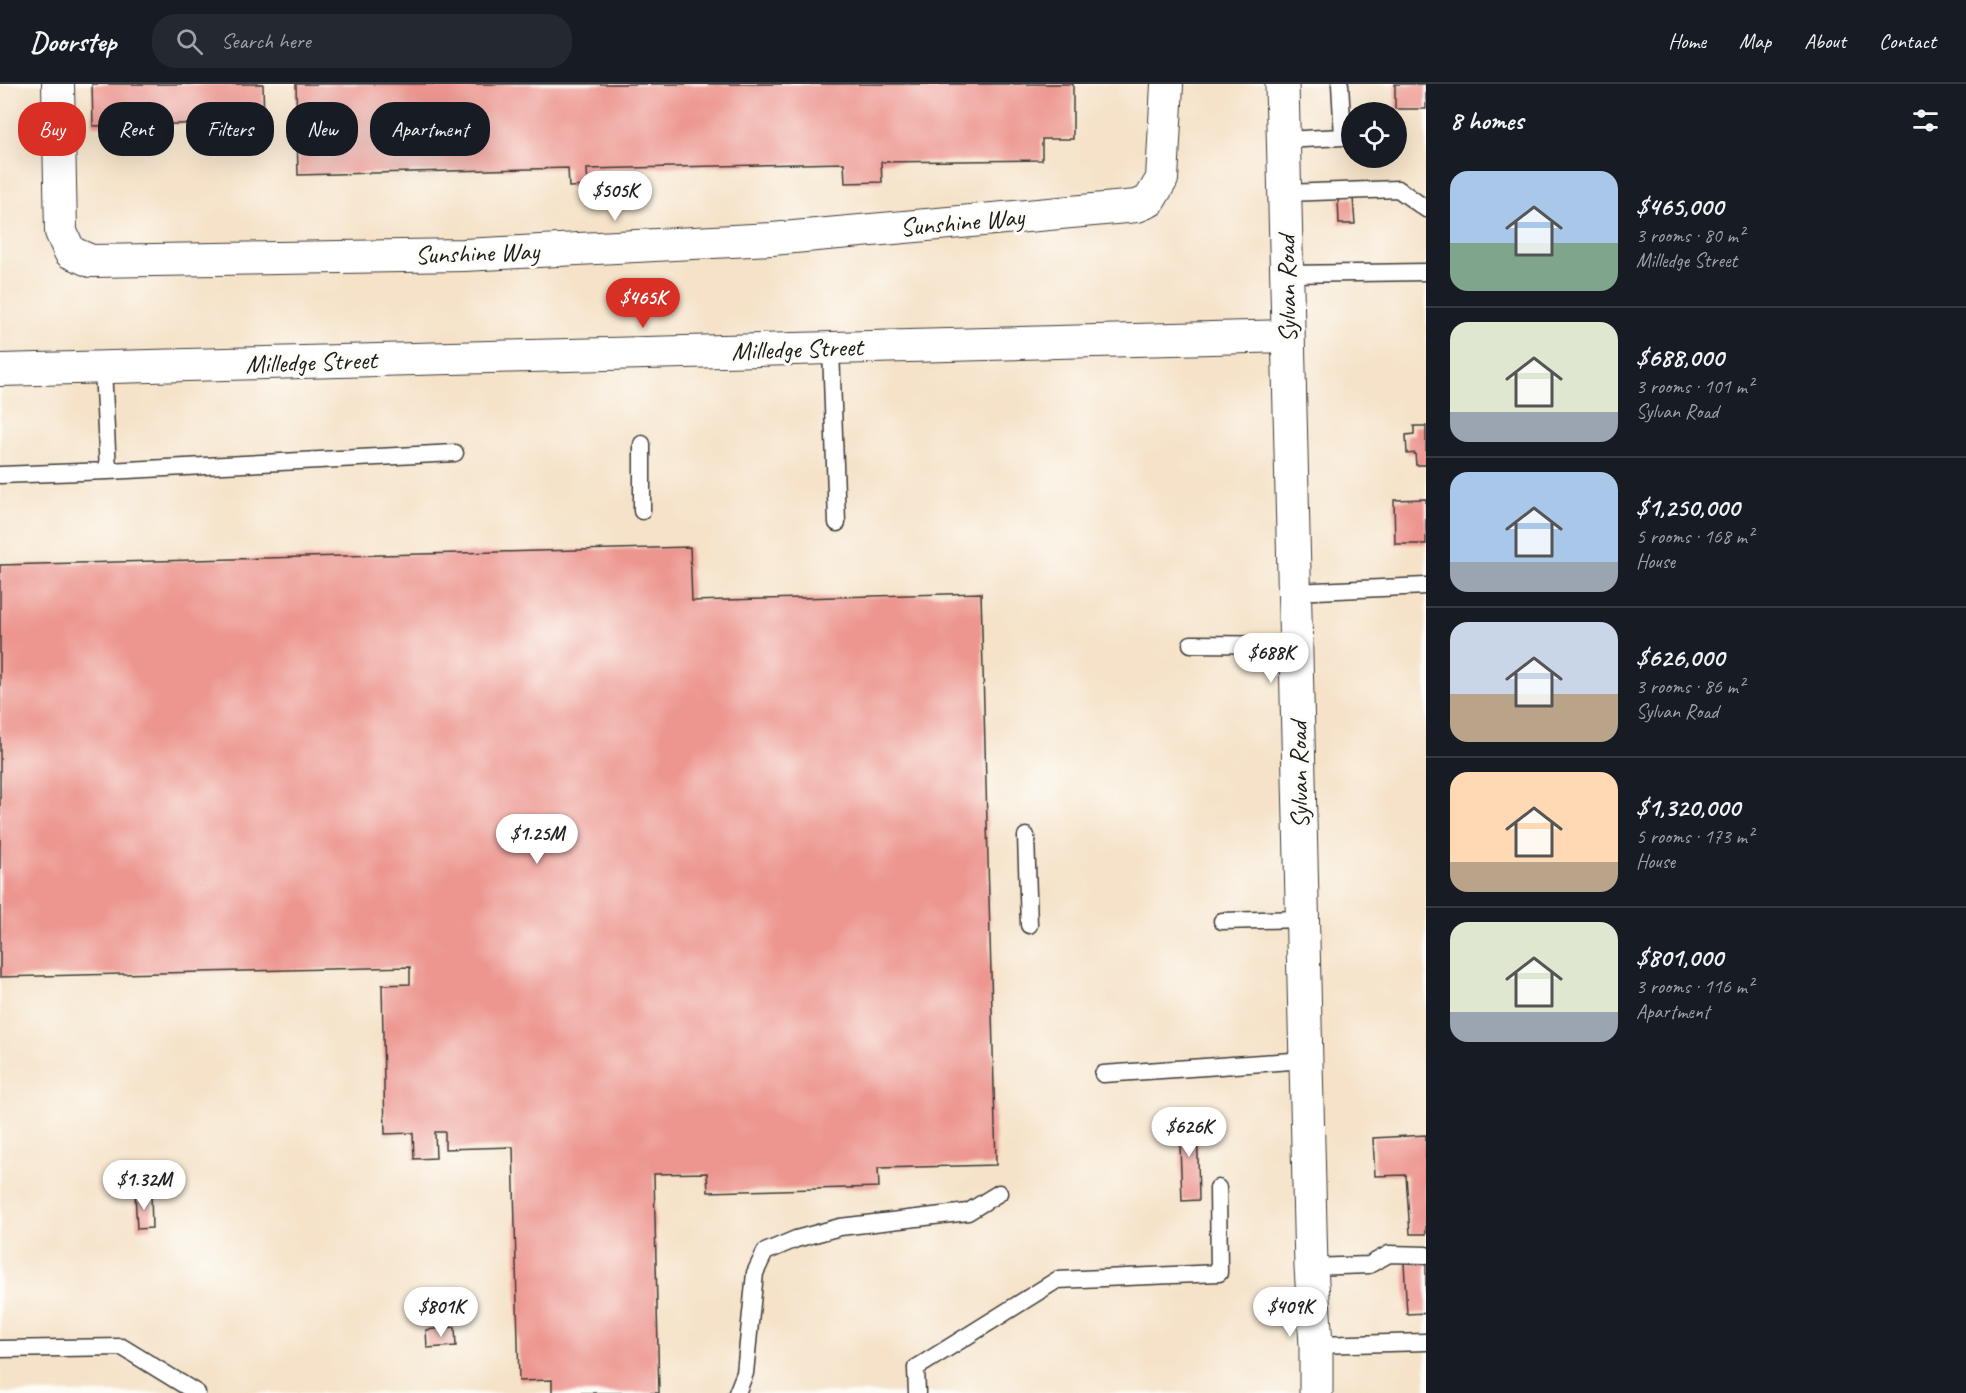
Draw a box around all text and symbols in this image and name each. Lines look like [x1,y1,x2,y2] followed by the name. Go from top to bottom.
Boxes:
[152,14,572,68] search box
[30,24,116,59] text: Doorstep
[173,25,206,58] icon: search
[221,27,311,55] text: Search here
[1668,28,1706,54] text: Home
[1739,28,1771,54] text: Map
[1804,28,1846,54] text: About
[1879,28,1936,54] text: Contact
[18,102,86,156] chip: Buy
[98,102,174,156] chip: Rent
[186,102,274,156] chip: Filters
[286,102,358,156] chip: New
[370,102,490,156] chip: Apartment
[1341,102,1407,168] map controls
[1341,102,1407,168] button: locate
[1450,104,1523,137] text: 8 homes
[1909,104,1942,137] icon: filters
[573,171,657,222] pin: $505K
[592,178,638,203] text: $505K
[1636,190,1723,223] text: $465,000
[1498,195,1570,267] icon: home
[899,200,1028,244] street label: Sunshine Way
[1636,223,1744,248] text: 3 rooms · 80 m²
[1270,231,1304,343] street label: Sylvan Road
[414,234,542,272] street label: Sunshine Way
[1636,248,1737,273] text: Milledge Street
[601,278,685,329] pin: $465K
[620,285,666,310] text: $465K
[731,330,866,368] street label: Milledge Street
[1636,341,1724,374] text: $688,000
[245,343,380,381] street label: Milledge Street
[1498,346,1570,418] icon: home
[1636,374,1753,399] text: 3 rooms · 101 m²
[1636,399,1718,424] text: Sylvan Road
[1636,491,1739,524] text: $1,250,000
[1498,496,1570,568] icon: home
[1636,524,1753,549] text: 5 rooms · 168 m²
[1636,549,1675,574] text: House
[1229,633,1313,684] pin: $688K
[1248,640,1294,665] text: $688K
[1636,641,1724,674] text: $626,000
[1498,646,1570,718] icon: home
[1636,674,1744,699] text: 3 rooms · 86 m²
[1636,699,1718,724] text: Sylvan Road
[1282,717,1316,829] street label: Sylvan Road
[1636,791,1740,824] text: $1,320,000
[1498,796,1570,868] icon: home
[488,814,586,865] pin: $1.25M
[510,821,564,846] text: $1.25M
[1636,824,1753,849] text: 5 rooms · 173 m²
[1636,849,1675,874] text: House
[1636,941,1723,974] text: $801,000
[1498,946,1570,1018] icon: home
[1636,974,1753,999] text: 3 rooms · 116 m²
[1636,999,1709,1024] text: Apartment
[1147,1107,1231,1158] pin: $626K
[1166,1114,1213,1139] text: $626K
[95,1160,193,1211] pin: $1.32M
[117,1167,171,1192] text: $1.32M
[399,1287,483,1338] pin: $801K
[1248,1287,1332,1338] pin: $409K
[418,1294,464,1319] text: $801K
[1267,1294,1313,1319] text: $409K

